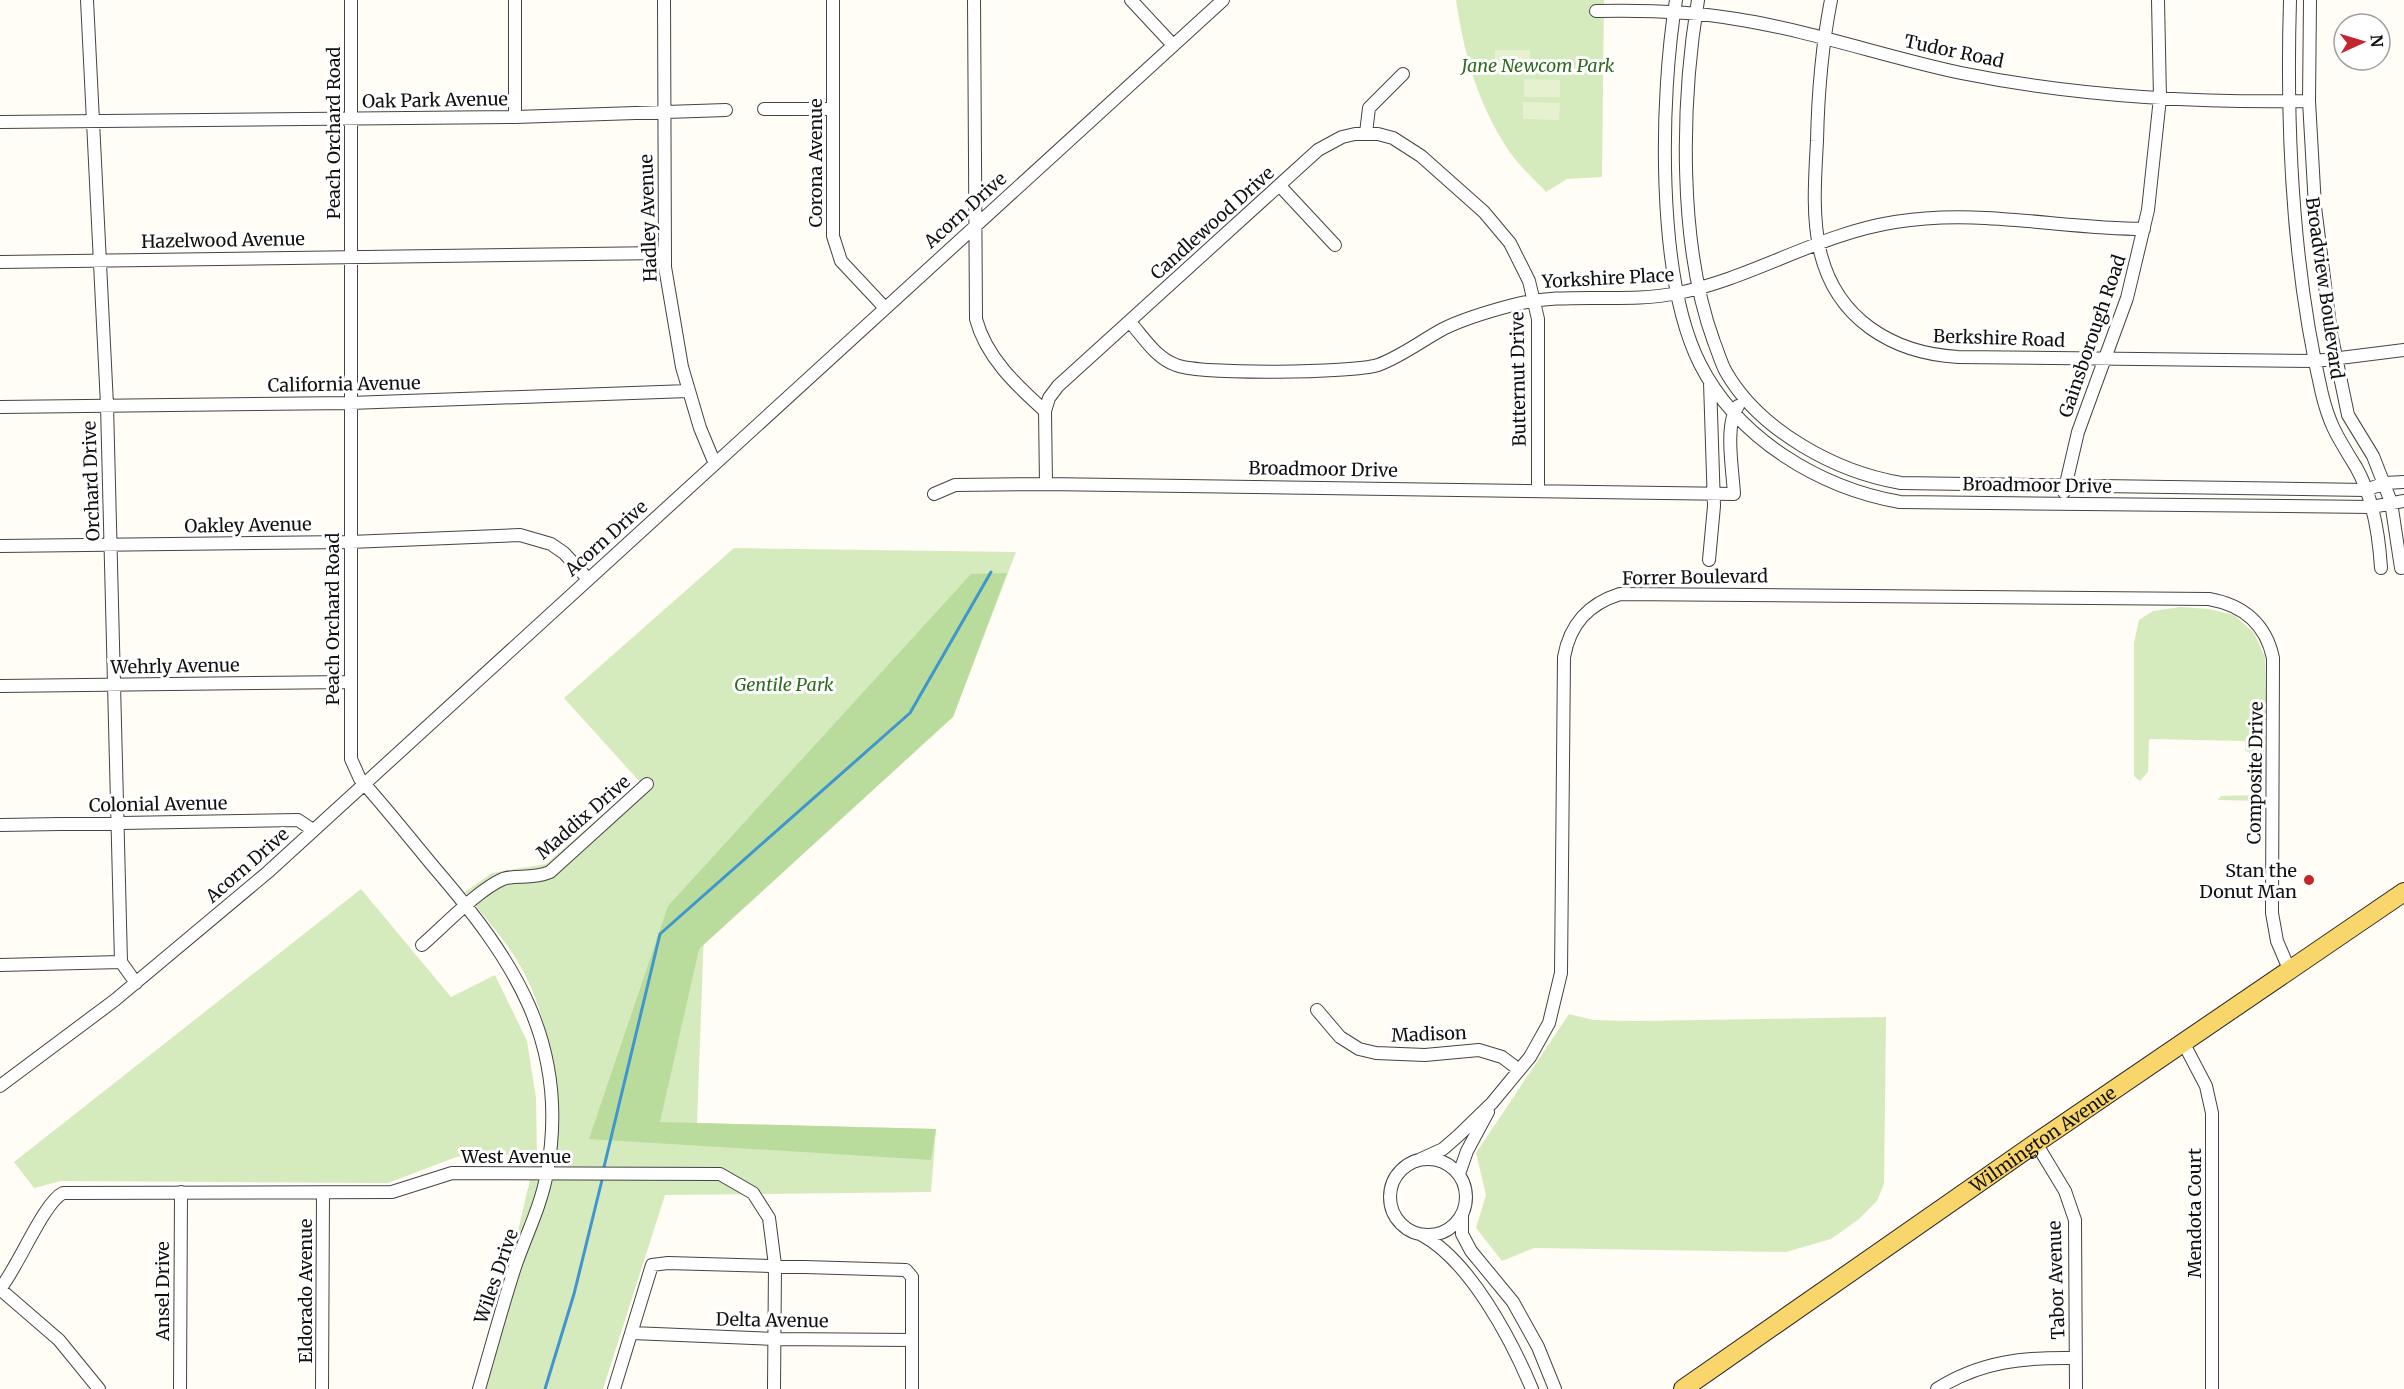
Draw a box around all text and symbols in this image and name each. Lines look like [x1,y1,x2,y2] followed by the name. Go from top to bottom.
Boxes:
[2332,12,2392,72] north arrow
[1902,29,2006,73] street label: Tudor Road
[2367,34,2387,48] text: N
[322,46,345,219] street label: Peach Orchard Road
[1460,54,1615,77] park label: Jane Newcom Park
[362,87,508,113] street label: Oak Park Avenue
[804,98,827,228] street label: Corona Avenue
[634,154,662,282] street label: Hadley Avenue
[1145,161,1279,285] street label: Candlewood Drive
[918,167,1011,254] street label: Acorn Drive
[2301,196,2349,381] street label: Broadview Boulevard
[141,227,305,253] street label: Hazelwood Avenue
[2053,252,2131,420] street label: Gainsborough Road
[1540,263,1675,293] street label: Yorkshire Place
[1505,311,1531,447] street label: Butternut Drive
[1932,324,2066,352] street label: Berkshire Road
[267,371,421,397] street label: California Avenue
[77,420,105,542] street label: Orchard Drive
[1248,456,1398,482] street label: Broadmoor Drive
[1962,472,2112,498] street label: Broadmoor Drive
[559,495,652,582] street label: Acorn Drive
[184,512,312,538] street label: Oakley Avenue
[321,532,344,705] street label: Peach Orchard Road
[1622,564,1768,590] street label: Forrer Boulevard
[109,653,240,679] street label: Wehrly Avenue
[734,673,834,696] park label: Gentile Park
[2242,701,2268,845] street label: Composite Drive
[531,770,635,864] street label: Maddix Drive
[89,791,227,817] street label: Colonial Avenue
[200,823,293,908] street label: Acorn Drive
[2199,859,2297,903] place label: Stan the Donut Man
[2302,873,2316,887] marker: Stan the Donut Man
[1391,1021,1467,1047] street label: Madison
[1964,1081,2120,1198] street label: Wilmington Avenue
[460,1145,571,1168] street label: West Avenue
[2183,1148,2206,1278] street label: Mendota Court
[294,1218,317,1364] street label: Eldorado Avenue
[2042,1220,2070,1340] street label: Tabor Avenue
[469,1226,523,1327] street label: Wiles Drive
[151,1241,174,1342] street label: Ansel Drive
[715,1308,829,1332] street label: Delta Avenue

